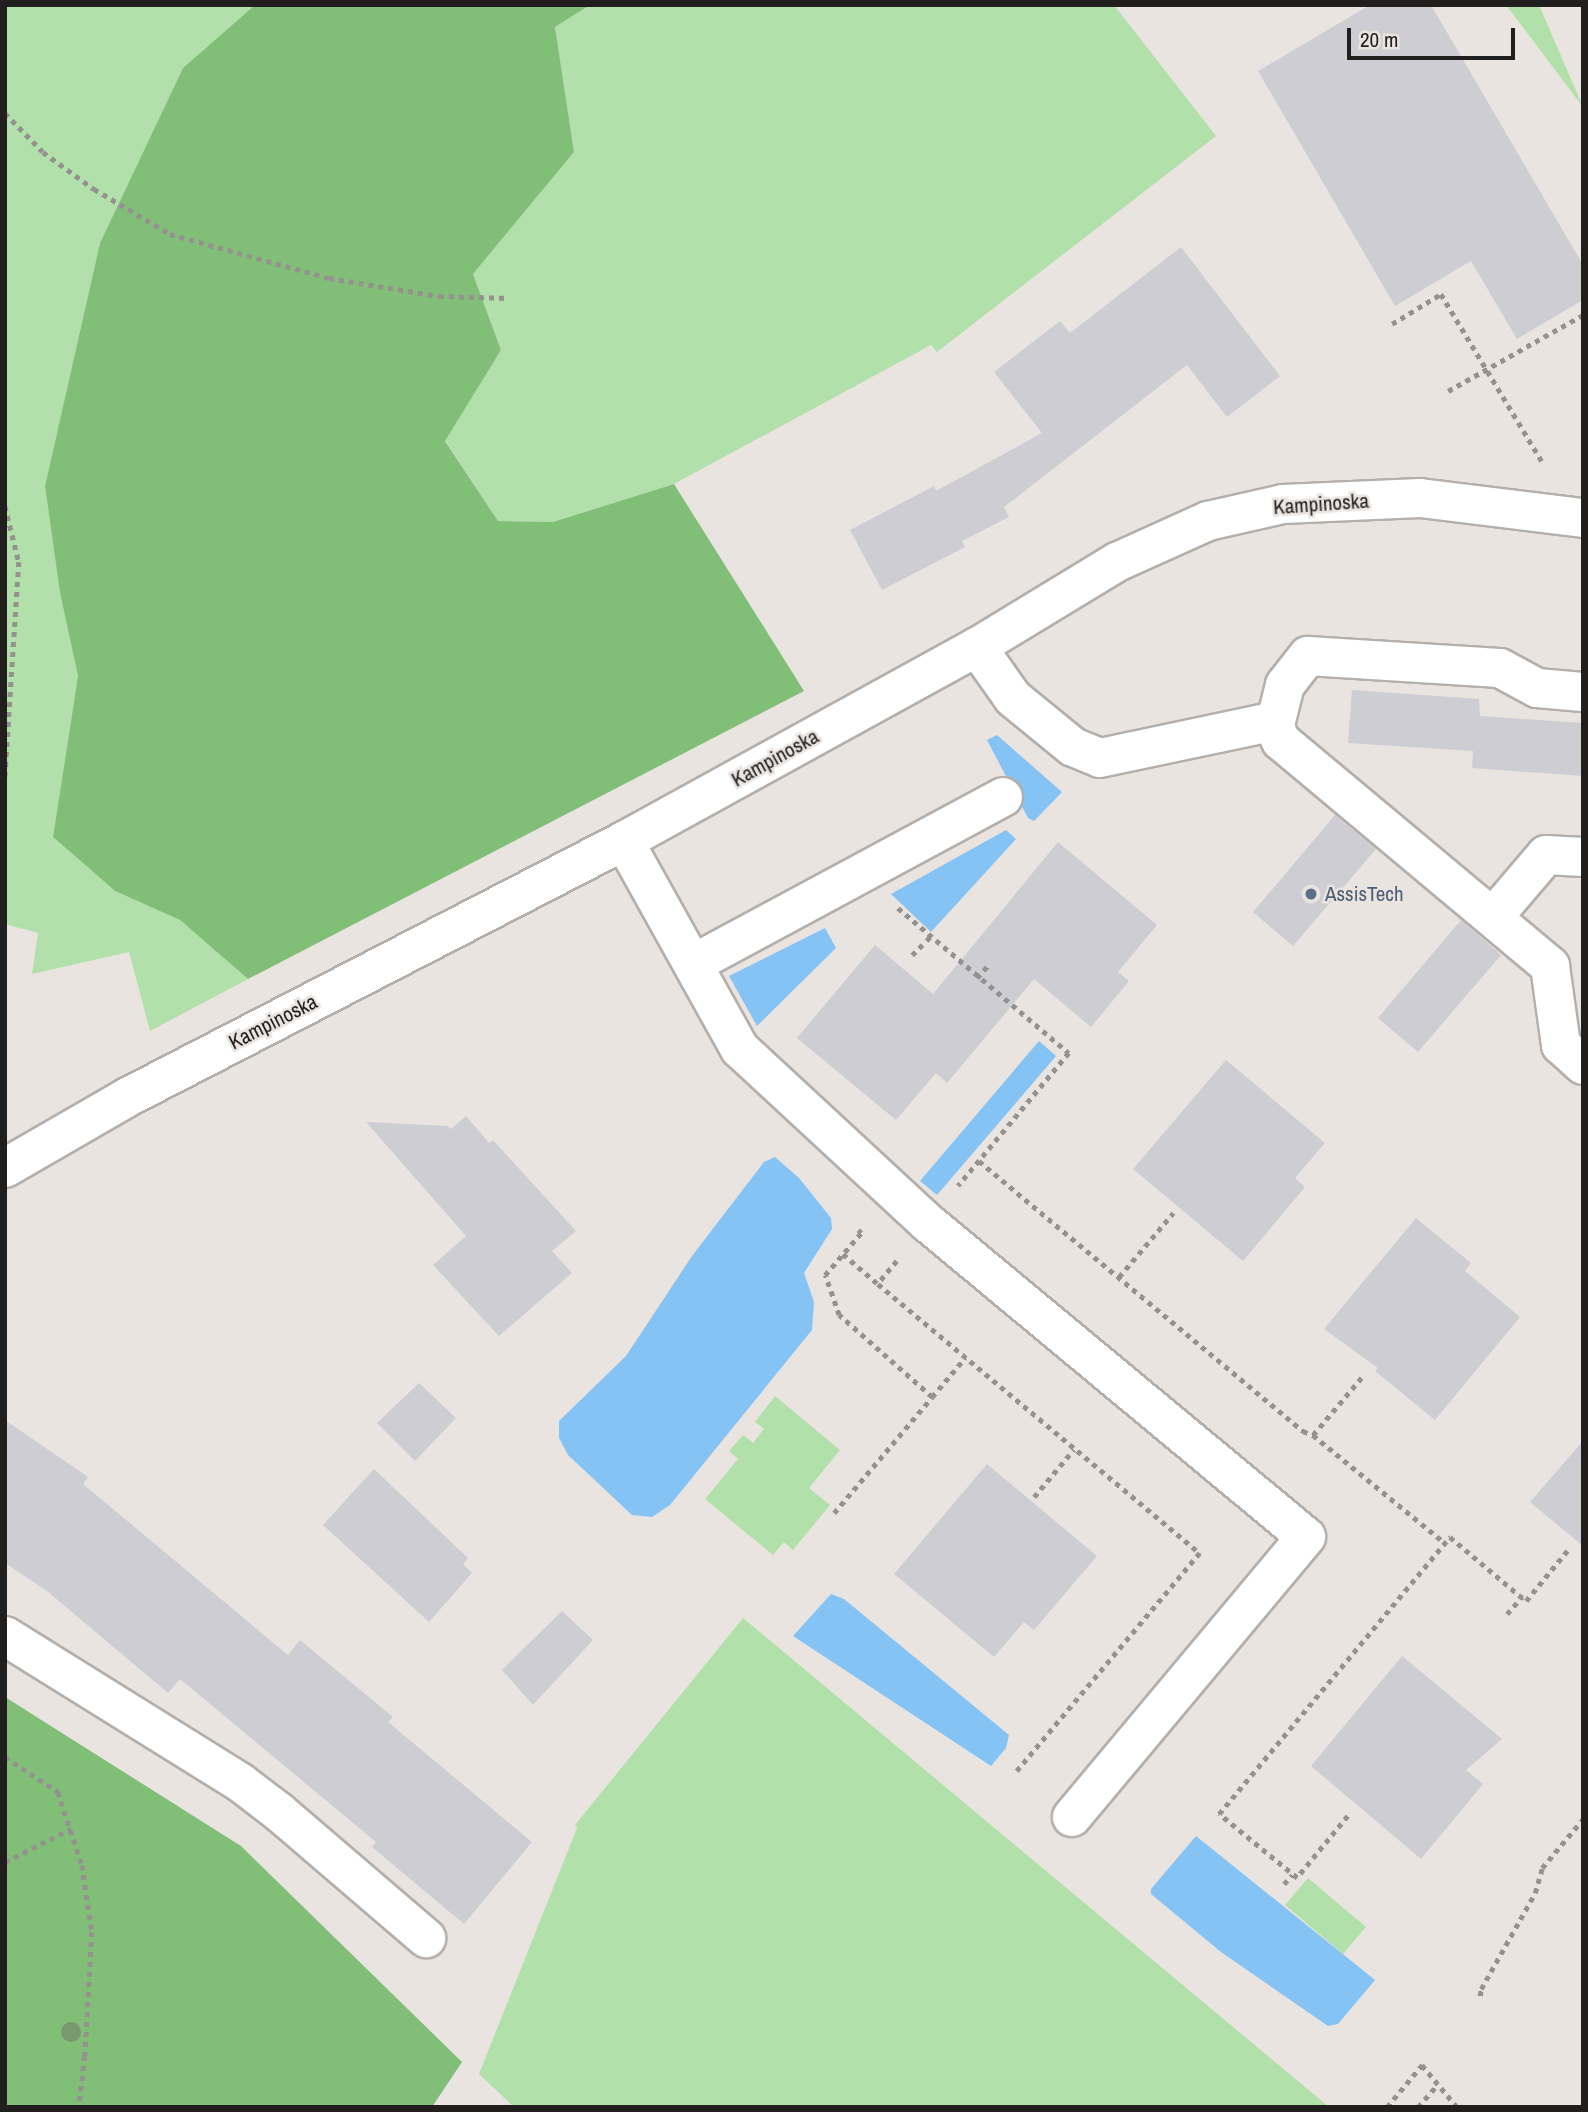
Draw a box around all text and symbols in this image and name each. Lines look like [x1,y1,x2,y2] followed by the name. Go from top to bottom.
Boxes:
[1350,14,1518,58] scale bar
[1360,25,1398,54] text: 20 m
[1272,488,1370,520] street label: Kampinoska
[727,724,823,792] street label: Kampinoska
[1325,881,1403,907] place label: AssisTech
[1303,886,1319,902] marker: AssisTech
[225,989,321,1055] street label: Kampinoska

